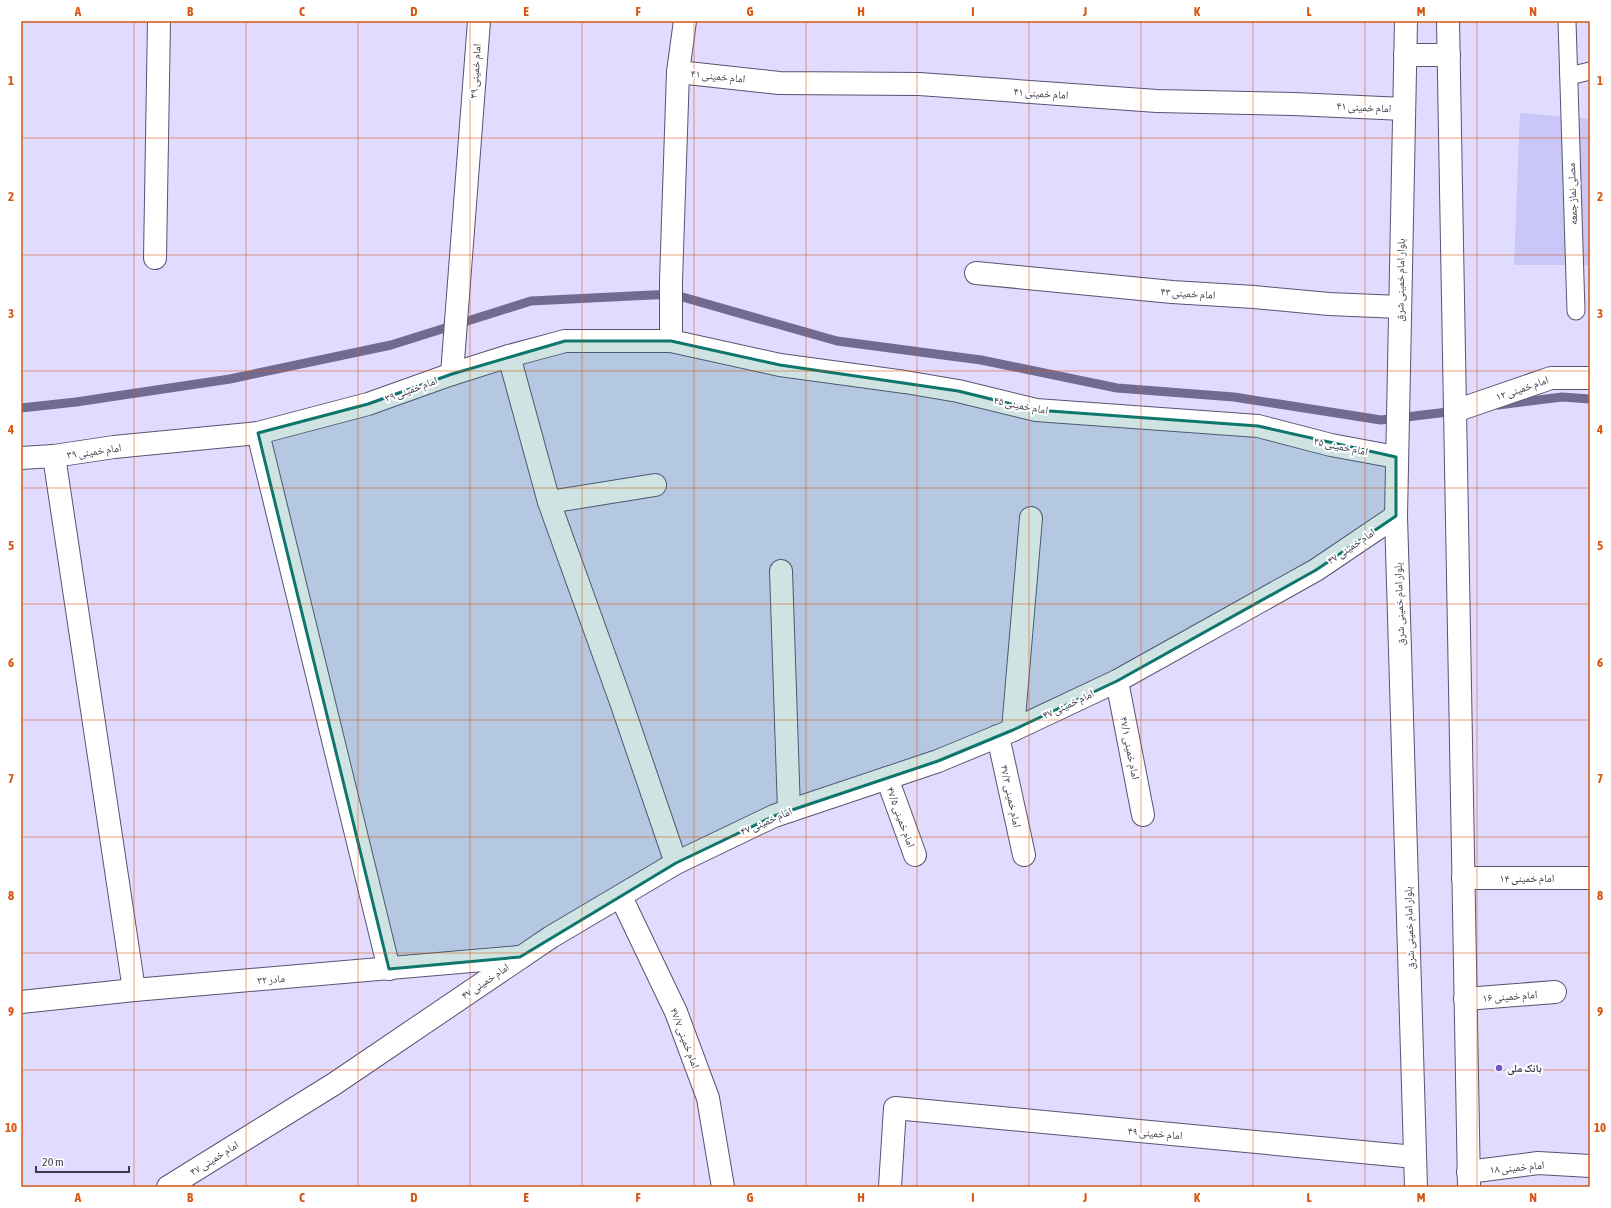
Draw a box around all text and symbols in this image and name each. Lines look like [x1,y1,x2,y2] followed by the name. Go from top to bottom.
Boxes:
[74,4,82,19] text: A
[187,4,194,19] text: B
[299,4,305,19] text: C
[410,4,418,19] text: D
[523,4,529,19] text: E
[635,4,641,19] text: F
[747,4,754,19] text: G
[857,4,865,19] text: H
[971,4,975,19] text: I
[1082,4,1087,19] text: J
[1194,4,1201,19] text: K
[1306,4,1312,19] text: L
[1417,4,1426,19] text: M
[1529,4,1537,19] text: N
[467,43,484,99] street label: امام خمینی ۳۹
[690,67,746,86] street label: امام خمینی ۴۱
[8,73,14,88] text: 1
[1597,73,1603,88] text: 1
[1013,85,1069,102] street label: امام خمینی ۴۱
[1336,100,1392,115] street label: امام خمینی ۴۱
[1565,163,1580,225] street label: مصلی نماز جمعه
[8,189,14,204] text: 2
[1597,189,1603,204] text: 2
[1393,238,1408,322] street label: بلوار امام خمینی شرق
[1160,285,1216,302] street label: امام خمینی ۴۳
[8,306,14,321] text: 3
[1597,306,1603,321] text: 3
[1494,373,1550,404] street label: امام خمینی ۱۲
[383,374,439,405] street label: امام خمینی ۳۹
[993,394,1049,417] street label: امام خمینی ۴۵
[7,422,14,437] text: 4
[1596,422,1603,437] text: 4
[1313,434,1369,459] street label: امام خمینی ۴۵
[66,441,122,462] street label: امام خمینی ۳۹
[1325,526,1378,567] street label: امام خمینی ۴۷
[8,538,14,553] text: 5
[1597,538,1603,553] text: 5
[1392,562,1407,646] street label: بلوار امام خمینی شرق
[8,655,14,670] text: 6
[1597,655,1603,670] text: 6
[1041,687,1096,722] street label: امام خمینی ۴۷
[1117,716,1142,781] street label: امام خمینی ۴۷/۱
[998,764,1023,829] street label: امام خمینی ۴۷/۳
[8,771,14,786] text: 7
[1597,771,1603,786] text: 7
[884,785,918,849] street label: امام خمینی ۴۷/۵
[738,805,794,838] street label: امام خمینی ۴۷
[1500,872,1554,885] street label: امام خمینی ۱۴
[1402,886,1417,970] street label: بلوار امام خمینی شرق
[8,888,14,903] text: 8
[1597,888,1603,903] text: 8
[459,961,512,1002] street label: امام خمینی ۴۷
[257,972,285,986] street label: مادر ۳۲
[1482,988,1538,1005] street label: امام خمینی ۱۶
[8,1004,14,1019] text: 9
[1597,1004,1603,1019] text: 9
[667,1006,702,1070] street label: امام خمینی ۴۷/۷
[1507,1062,1542,1076] place label: بانک ملی
[1494,1063,1504,1073] marker: بانک ملی
[5,1120,17,1135] text: 10
[1594,1120,1606,1135] text: 10
[1127,1125,1183,1142] street label: امام خمینی ۴۹
[188,1138,241,1179] street label: امام خمینی ۴۷
[36,1148,129,1174] scale bar
[42,1155,64,1169] text: 20 m
[1489,1159,1545,1176] street label: امام خمینی ۱۸
[74,1190,82,1205] text: A
[187,1190,194,1205] text: B
[299,1190,305,1205] text: C
[410,1190,418,1205] text: D
[523,1190,529,1205] text: E
[635,1190,641,1205] text: F
[747,1190,754,1205] text: G
[857,1190,865,1205] text: H
[971,1190,975,1205] text: I
[1082,1190,1087,1205] text: J
[1194,1190,1201,1205] text: K
[1306,1190,1312,1205] text: L
[1417,1190,1426,1205] text: M
[1529,1190,1537,1205] text: N

